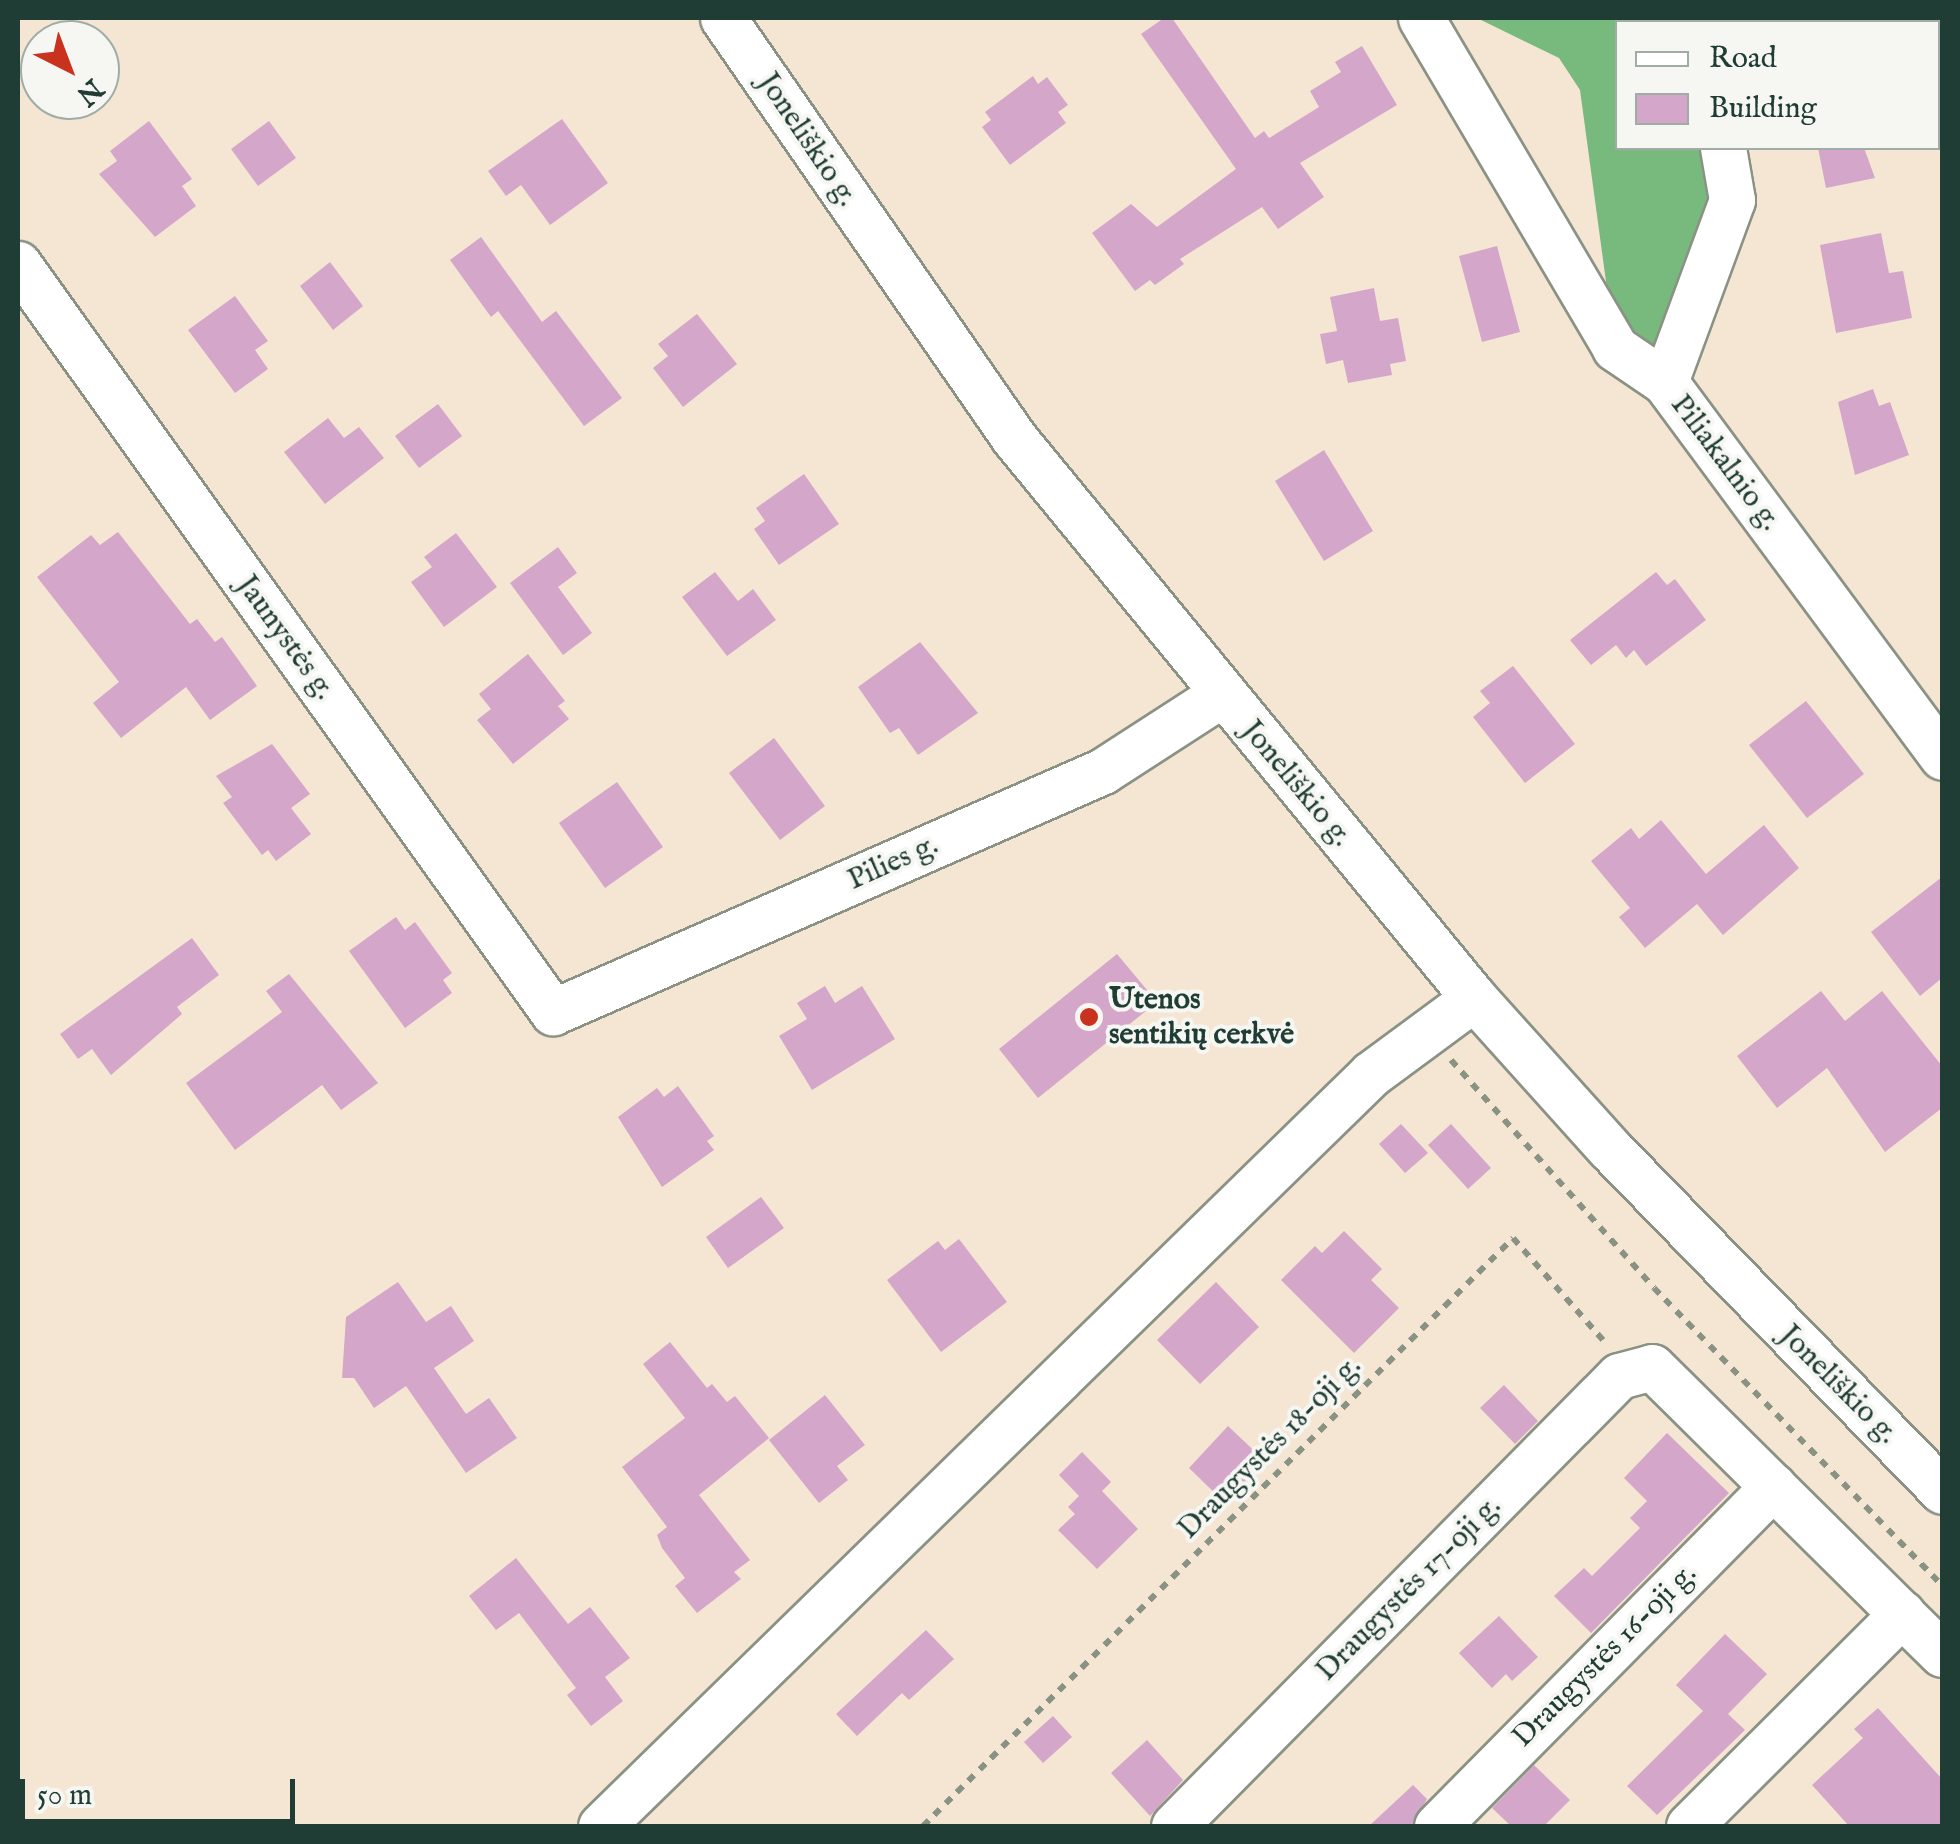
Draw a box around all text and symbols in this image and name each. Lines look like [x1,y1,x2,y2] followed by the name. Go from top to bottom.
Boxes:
[20,20,120,120] north arrow
[1615,20,1940,150] legend
[1709,40,1777,78] text: Road
[749,66,865,214] street label: Joneliškio g.
[68,70,110,112] text: N
[1709,90,1817,128] text: Building
[1662,388,1788,538] street label: Piliakalnio g.
[228,569,342,707] street label: Jaunystės g.
[1233,714,1359,854] street label: Joneliškio g.
[842,827,944,899] street label: Pilies g.
[1109,982,1294,1052] place label: Utenos sentikių cerkvė
[1078,1006,1100,1028] marker: Utenos sentikių cerkvė
[1771,1318,1905,1452] street label: Joneliškio g.
[1171,1349,1369,1547] street label: Draugystės 18-oji g.
[1309,1489,1509,1689] street label: Draugystės 17-oji g.
[1506,1557,1704,1755] street label: Draugystės 16-oji g.
[25,1759,300,1821] scale bar
[37,1777,92,1815] text: 50 m

